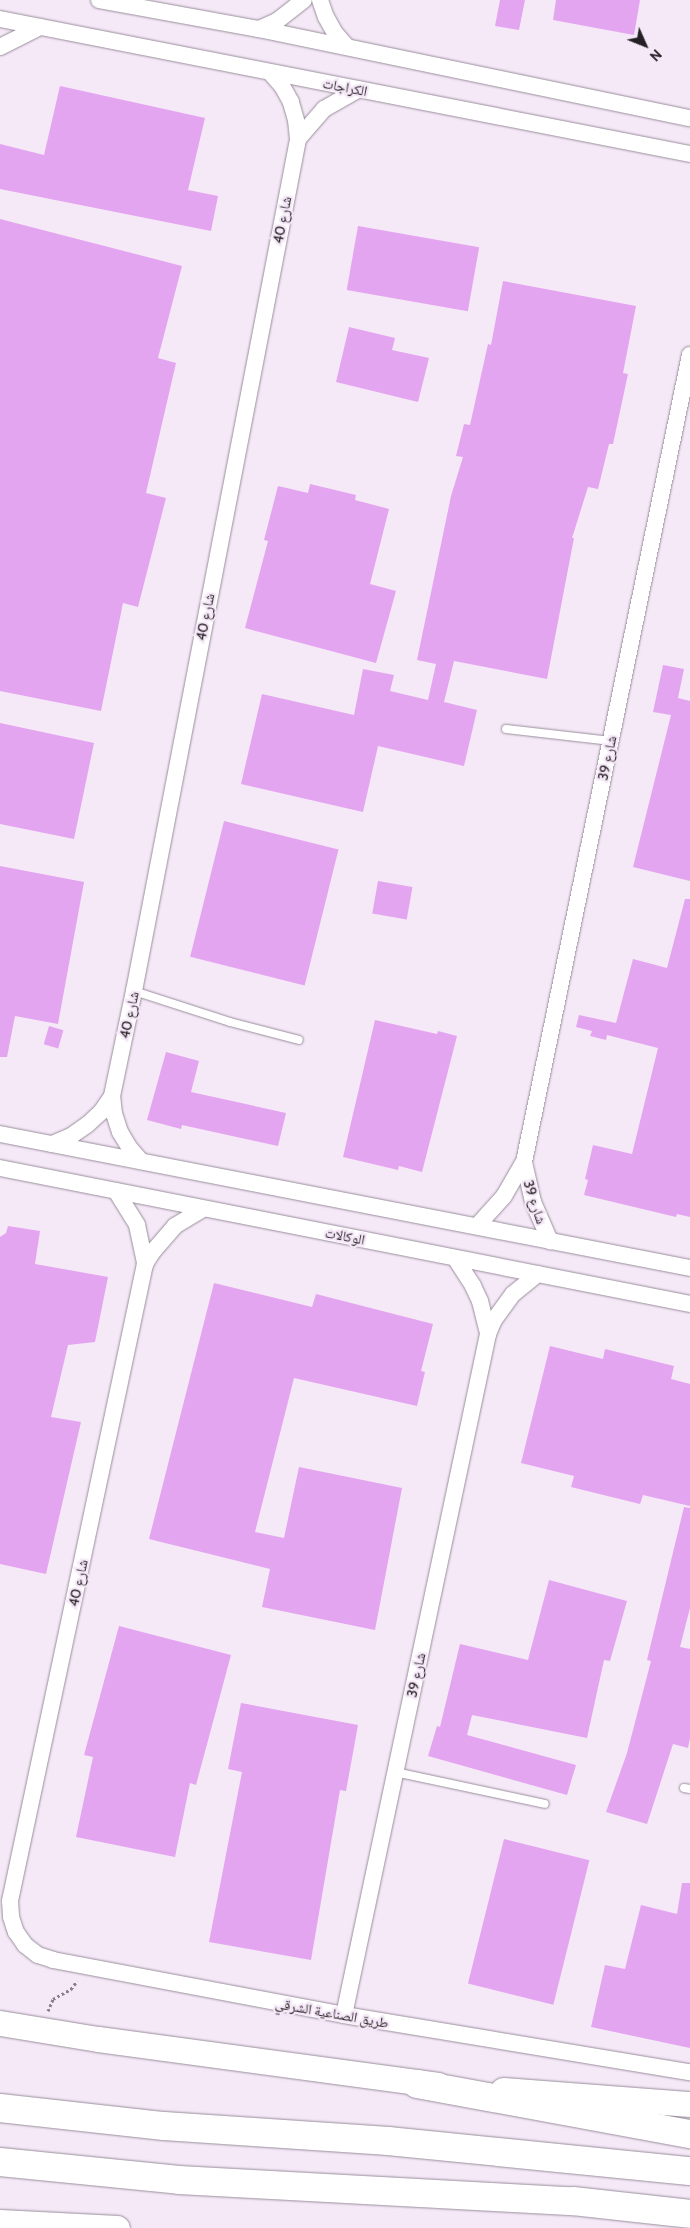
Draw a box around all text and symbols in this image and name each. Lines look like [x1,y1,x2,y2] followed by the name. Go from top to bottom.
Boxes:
[620,20,670,70] north arrow
[646,46,666,65] text: N
[321,74,369,100] street label: الكراجات
[269,195,295,245] street label: شارع 40
[192,592,218,642] street label: شارع 40
[594,734,620,782] street label: شارع 39
[116,990,142,1040] street label: شارع 40
[520,1178,550,1226] street label: شارع 39
[324,1224,366,1248] street label: الوكالات
[65,1558,91,1608] street label: شارع 40
[403,1651,429,1699] street label: شارع 39
[274,1995,390,2031] street label: طريق الصناعية الشرقي

